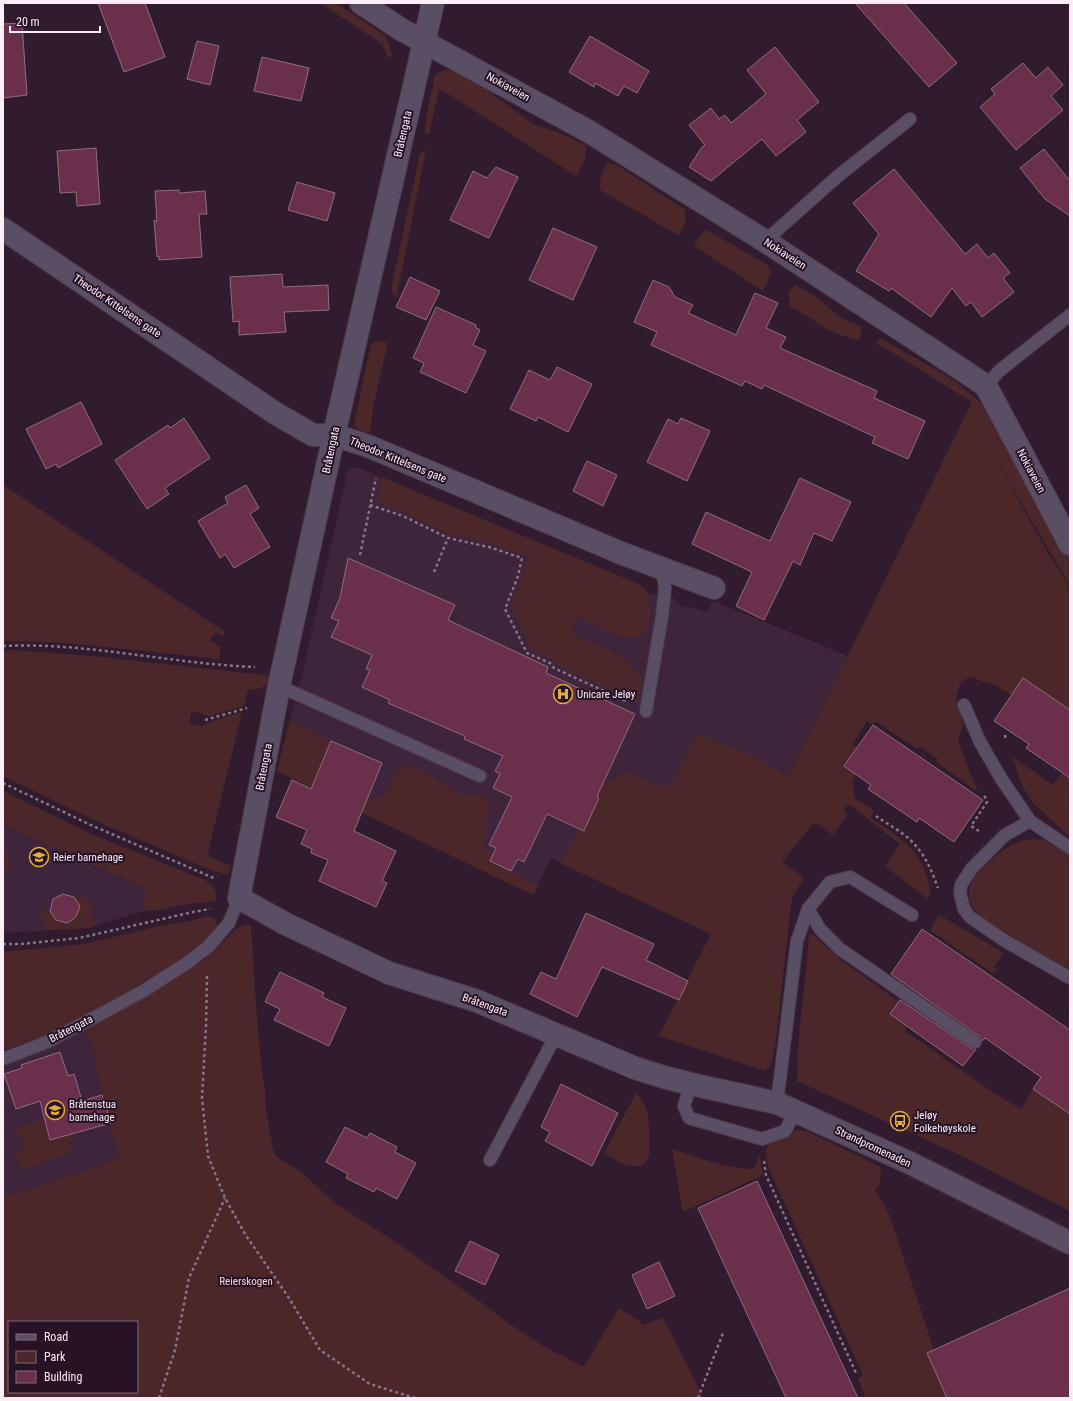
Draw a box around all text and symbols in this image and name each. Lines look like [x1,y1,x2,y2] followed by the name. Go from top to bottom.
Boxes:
[10,8,100,34] scale bar
[16,15,40,29] text: 20 m
[484,70,532,104] street label: Nokiaveien
[391,109,415,159] street label: Bråtengata
[761,236,809,272] street label: Nokiaveien
[70,272,164,340] street label: Theodor Kittelsens gate
[320,425,342,475] street label: Bråtengata
[348,435,448,485] street label: Theodor Kittelsens gate
[1014,447,1048,495] street label: Nokiaveien
[552,683,574,705] hospital icon: Unicare Jeløy
[577,688,636,701] place label: Unicare Jeløy
[253,743,275,791] street label: Bråtengata
[28,846,50,868] school or university icon: Reier barnehage
[53,851,123,864] place label: Reier barnehage
[461,991,509,1019] street label: Bråtengata
[47,1012,95,1046] street label: Bråtengata
[69,1098,116,1124] place label: Bråtenstua barnehage
[44,1099,66,1121] school or university icon: Bråtenstua barnehage
[914,1109,976,1135] place label: Jeløy Folkehøyskole
[889,1110,911,1132] bus stop icon: Jeløy Folkehøyskole
[833,1124,913,1170] street label: Strandpromenaden
[219,1275,273,1288] park label: Reierskogen
[8,1321,138,1393] legend
[44,1330,68,1344] text: Road
[44,1350,66,1364] text: Park
[44,1370,82,1384] text: Building

